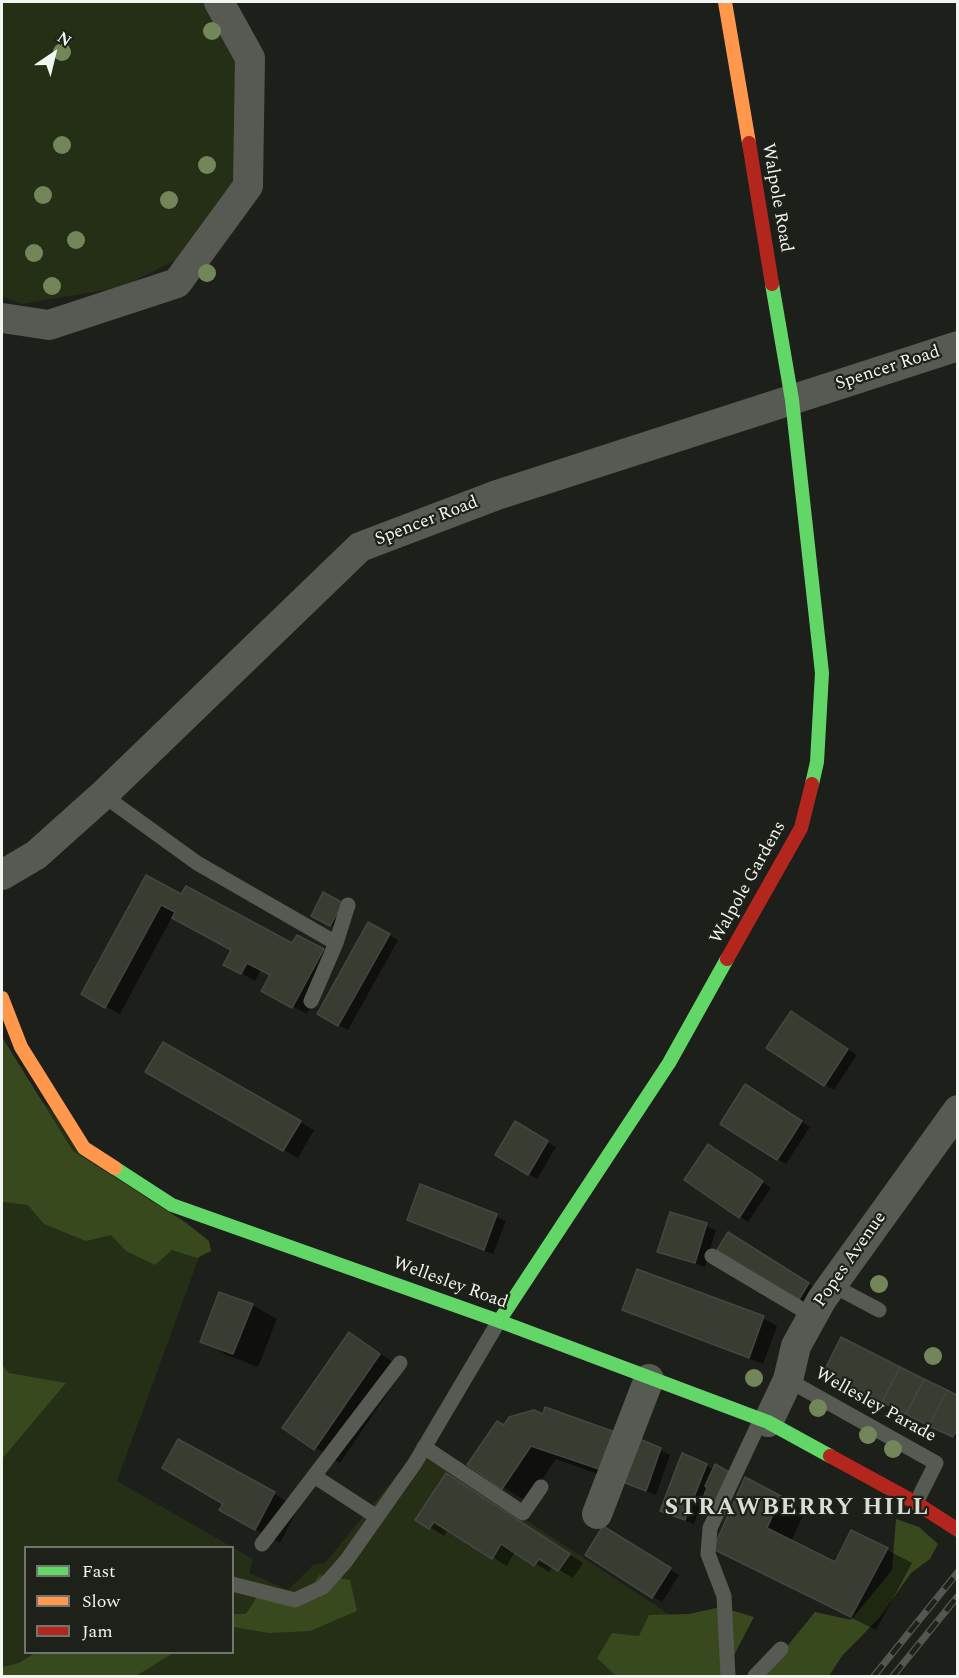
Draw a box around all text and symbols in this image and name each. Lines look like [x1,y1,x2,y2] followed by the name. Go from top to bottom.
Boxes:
[24,24,84,84] north arrow
[52,26,77,53] text: N
[756,142,796,254] street label: Walpole Road
[833,342,943,396] street label: Spencer Road
[372,492,482,552] street label: Spencer Road
[706,818,792,948] street label: Walpole Gardens
[810,1208,892,1312] street label: Popes Avenue
[390,1253,510,1315] street label: Wellesley Road
[811,1364,939,1448] street label: Wellesley Parade
[665,1495,929,1523] district label: STRAWBERRY HILL
[24,1546,234,1654] legend
[82,1558,115,1585] text: Fast
[82,1588,120,1615] text: Slow
[82,1618,113,1645] text: Jam

